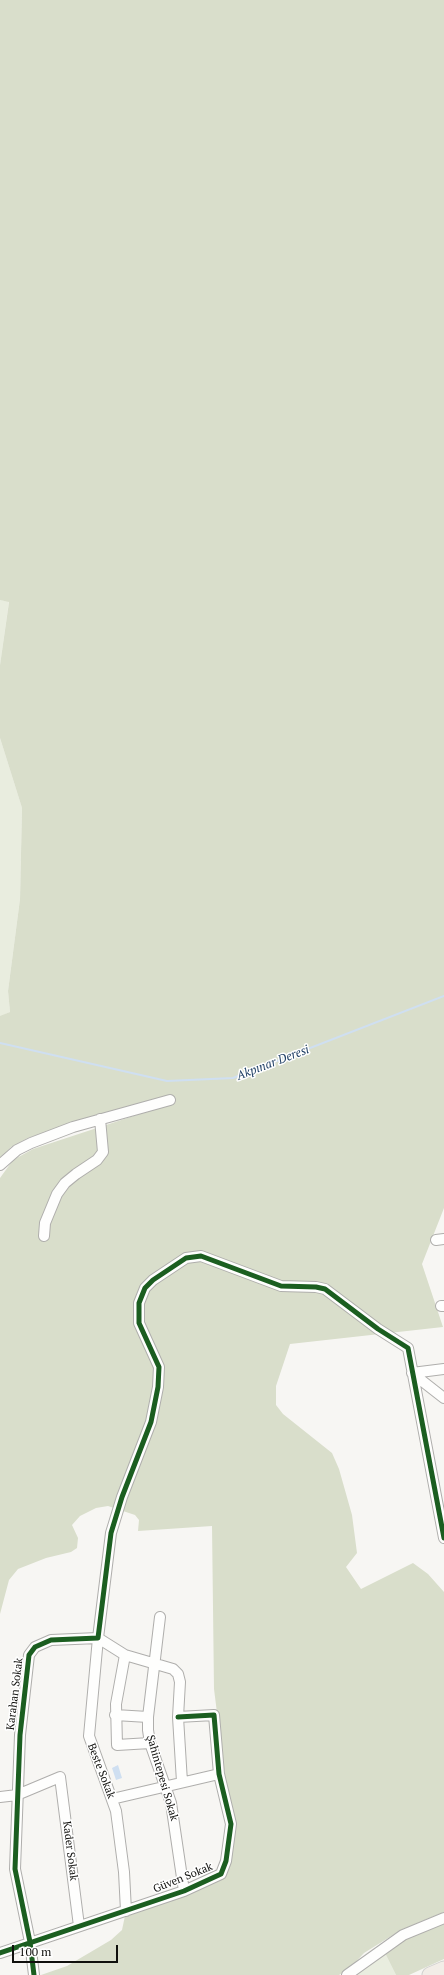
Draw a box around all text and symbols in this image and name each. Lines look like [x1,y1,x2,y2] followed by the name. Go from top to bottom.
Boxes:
[235,1043,311,1083] water label: Akpınar Deresi
[4,1657,26,1731] street label: Karahan Sokak
[143,1734,181,1822] street label: Şahintepesi Sokak
[84,1741,118,1801] street label: Beste Sokak
[60,1820,80,1882] street label: Kader Sokak
[151,1860,215,1896] street label: Güven Sokak
[14,1937,120,1963] scale bar
[19,1944,51,1959] text: 100 m

